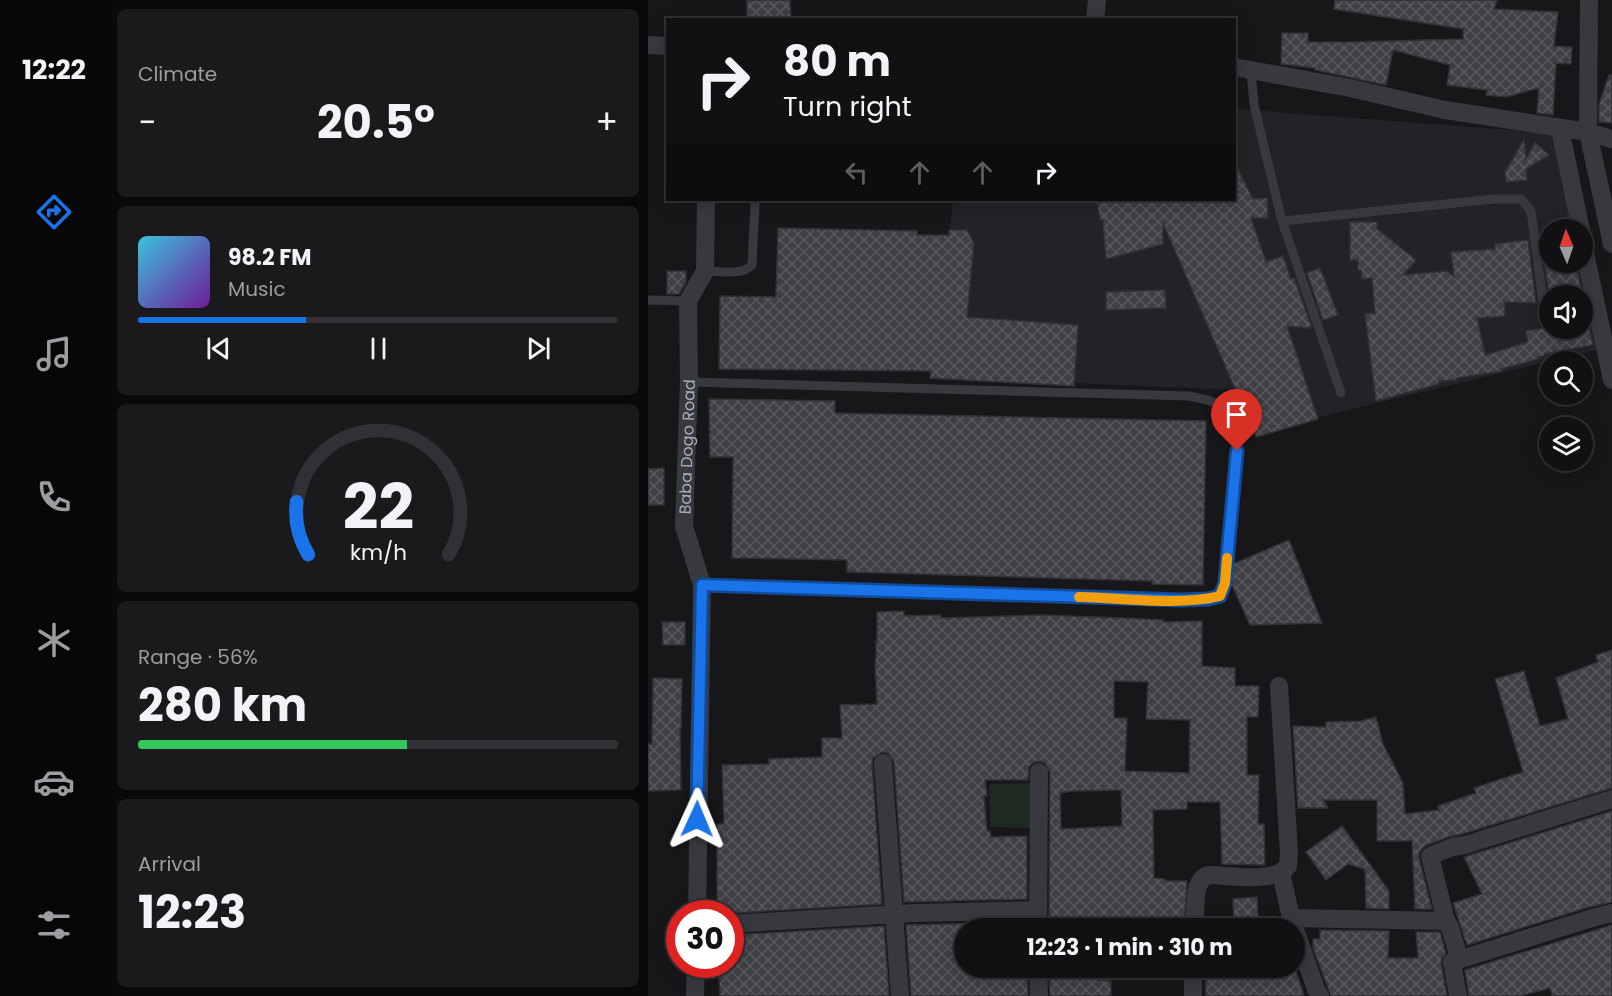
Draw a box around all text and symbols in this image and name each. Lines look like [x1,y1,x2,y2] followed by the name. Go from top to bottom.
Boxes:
[783,32,891,91] text: 80 m
[684,42,762,120] icon: right
[22,51,86,88] text: 12:22
[138,60,217,88] text: Climate
[783,88,912,125] text: Turn right
[317,91,435,154] text: 20.5°
[138,99,156,146] text: −
[595,99,618,146] text: +
[840,156,873,189] icon: left
[903,156,936,189] icon: ahead
[966,156,999,189] icon: ahead
[1029,156,1062,189] icon: right
[33,191,75,233] icon: directions
[1539,219,1593,273] north arrow
[1539,219,1593,471] map controls
[228,242,311,273] text: 98.2 FM
[228,275,286,303] text: Music
[1539,285,1593,339] button: sound
[202,332,235,365] icon: previous
[362,332,395,365] icon: pause
[522,332,555,365] icon: next
[33,333,75,375] icon: music
[1539,351,1593,405] button: search
[673,379,701,515] street label: Baba Dogo Road
[1211,389,1262,451] pin
[1220,398,1253,431] icon: arrive
[1539,417,1593,471] button: layers
[342,463,414,551] text: 22
[33,476,75,518] icon: phone
[349,537,407,568] text: km/h
[33,619,75,661] icon: climate
[138,643,258,671] text: Range · 56%
[138,674,307,737] text: 280 km
[33,761,75,803] icon: car
[665,787,729,851] position arrow
[138,850,201,878] text: Arrival
[138,881,246,944] text: 12:23
[666,900,744,978] speed limit sign: 30
[33,904,75,946] icon: filters
[1026,932,1233,963] text: 12:23 · 1 min · 310 m

